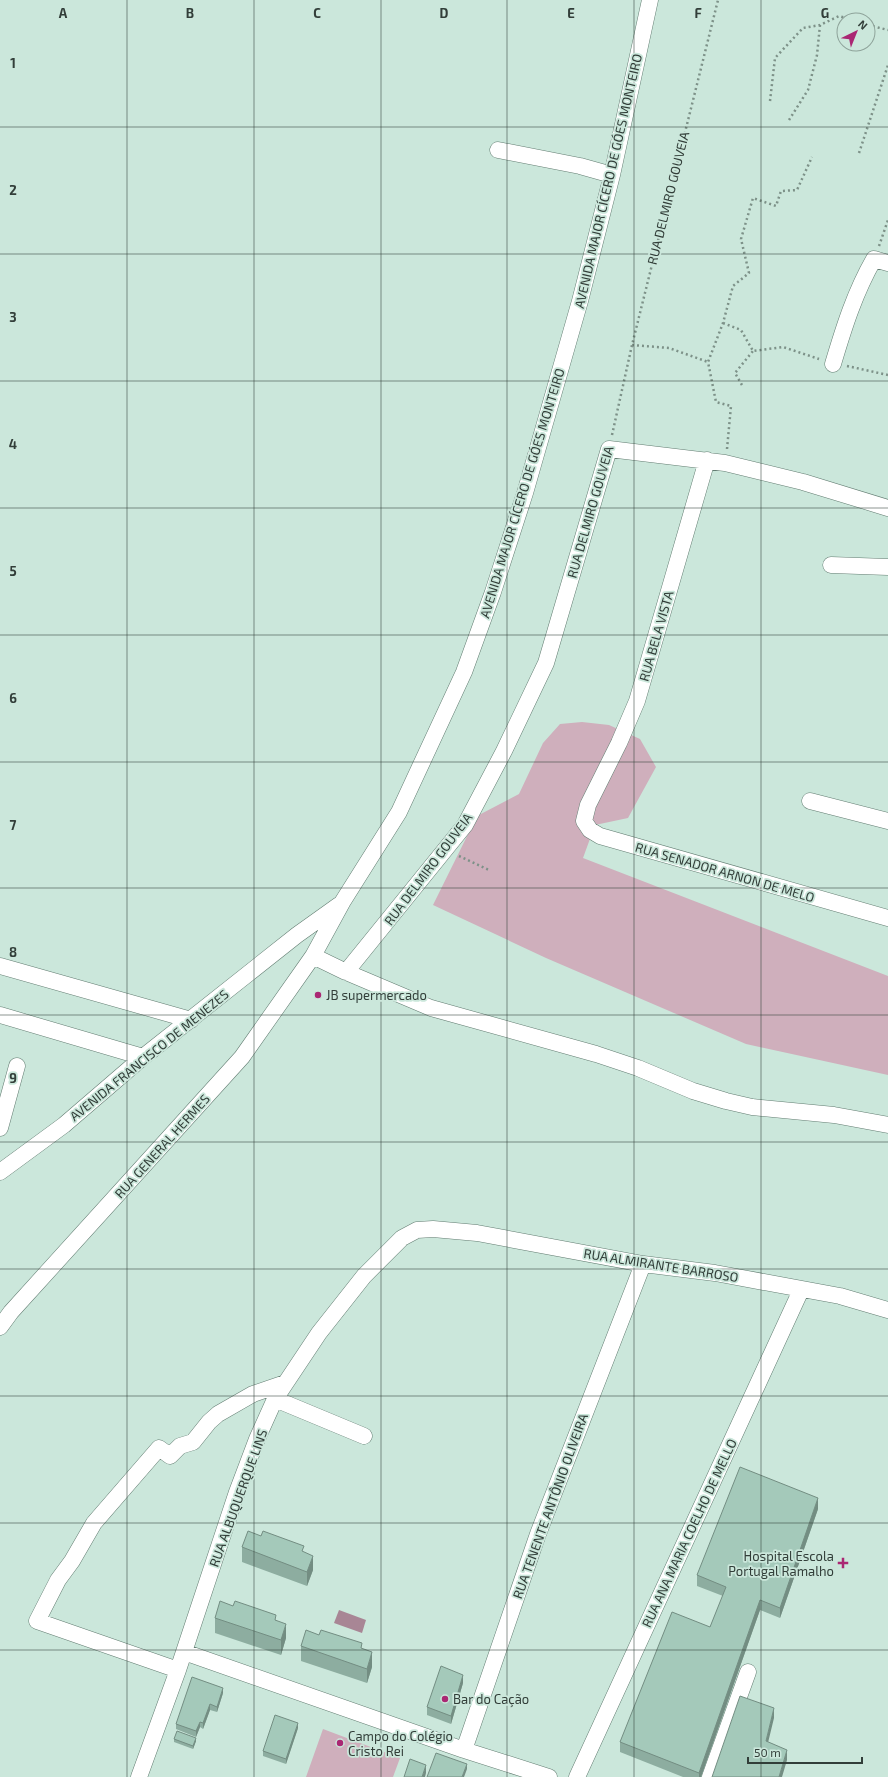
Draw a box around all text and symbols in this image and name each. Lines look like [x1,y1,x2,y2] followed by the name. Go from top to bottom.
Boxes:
[59,5,68,21] text: A
[186,5,194,21] text: B
[313,5,321,21] text: C
[440,5,449,21] text: D
[567,5,575,21] text: E
[694,5,702,21] text: F
[821,5,829,21] text: G
[836,12,876,52] north arrow
[856,17,871,32] text: N
[570,52,645,310] street label: AVENIDA MAJOR CÍCERO DE GÓES MONTEIRO
[10,55,16,71] text: 1
[644,130,692,266] street label: RUA DELMIRO GOUVEIA
[9,182,17,198] text: 2
[9,309,17,325] text: 3
[475,366,568,620] street label: AVENIDA MAJOR CÍCERO DE GÓES MONTEIRO
[9,436,17,452] text: 4
[563,444,617,580] street label: RUA DELMIRO GOUVEIA
[9,563,17,579] text: 5
[635,589,677,683] street label: RUA BELA VISTA
[9,690,17,706] text: 6
[381,810,475,928] street label: RUA DELMIRO GOUVEIA
[10,817,17,833] text: 7
[634,839,816,905] street label: RUA SENADOR ARNON DE MELO
[9,944,17,960] text: 8
[66,986,232,1124] street label: AVENIDA FRANCISCO DE MENEZES
[326,987,427,1003] place label: JB supermercado
[313,990,323,1000] marker: JB supermercado
[9,1070,17,1086] text: 9
[111,1091,213,1201] street label: RUA GENERAL HERMES
[582,1245,740,1285] street label: RUA ALMIRANTE BARROSO
[509,1411,591,1601] street label: RUA TENENTE ANTÔNIO OLIVEIRA
[206,1427,270,1569] street label: RUA ALBUQUERQUE LINS
[638,1436,740,1630] street label: RUA ANA MARIA COELHO DE MELLO
[728,1548,834,1579] place label: Hospital Escola Portugal Ramalho
[837,1557,849,1569] marker: Hospital Escola Portugal Ramalho
[453,1691,529,1708] place label: Bar do Cação
[440,1694,450,1704] marker: Bar do Cação
[348,1728,453,1759] place label: Campo do Colégio Cristo Rei
[335,1738,345,1748] marker: Campo do Colégio Cristo Rei
[748,1739,862,1765] scale bar
[754,1745,781,1759] text: 50 m

